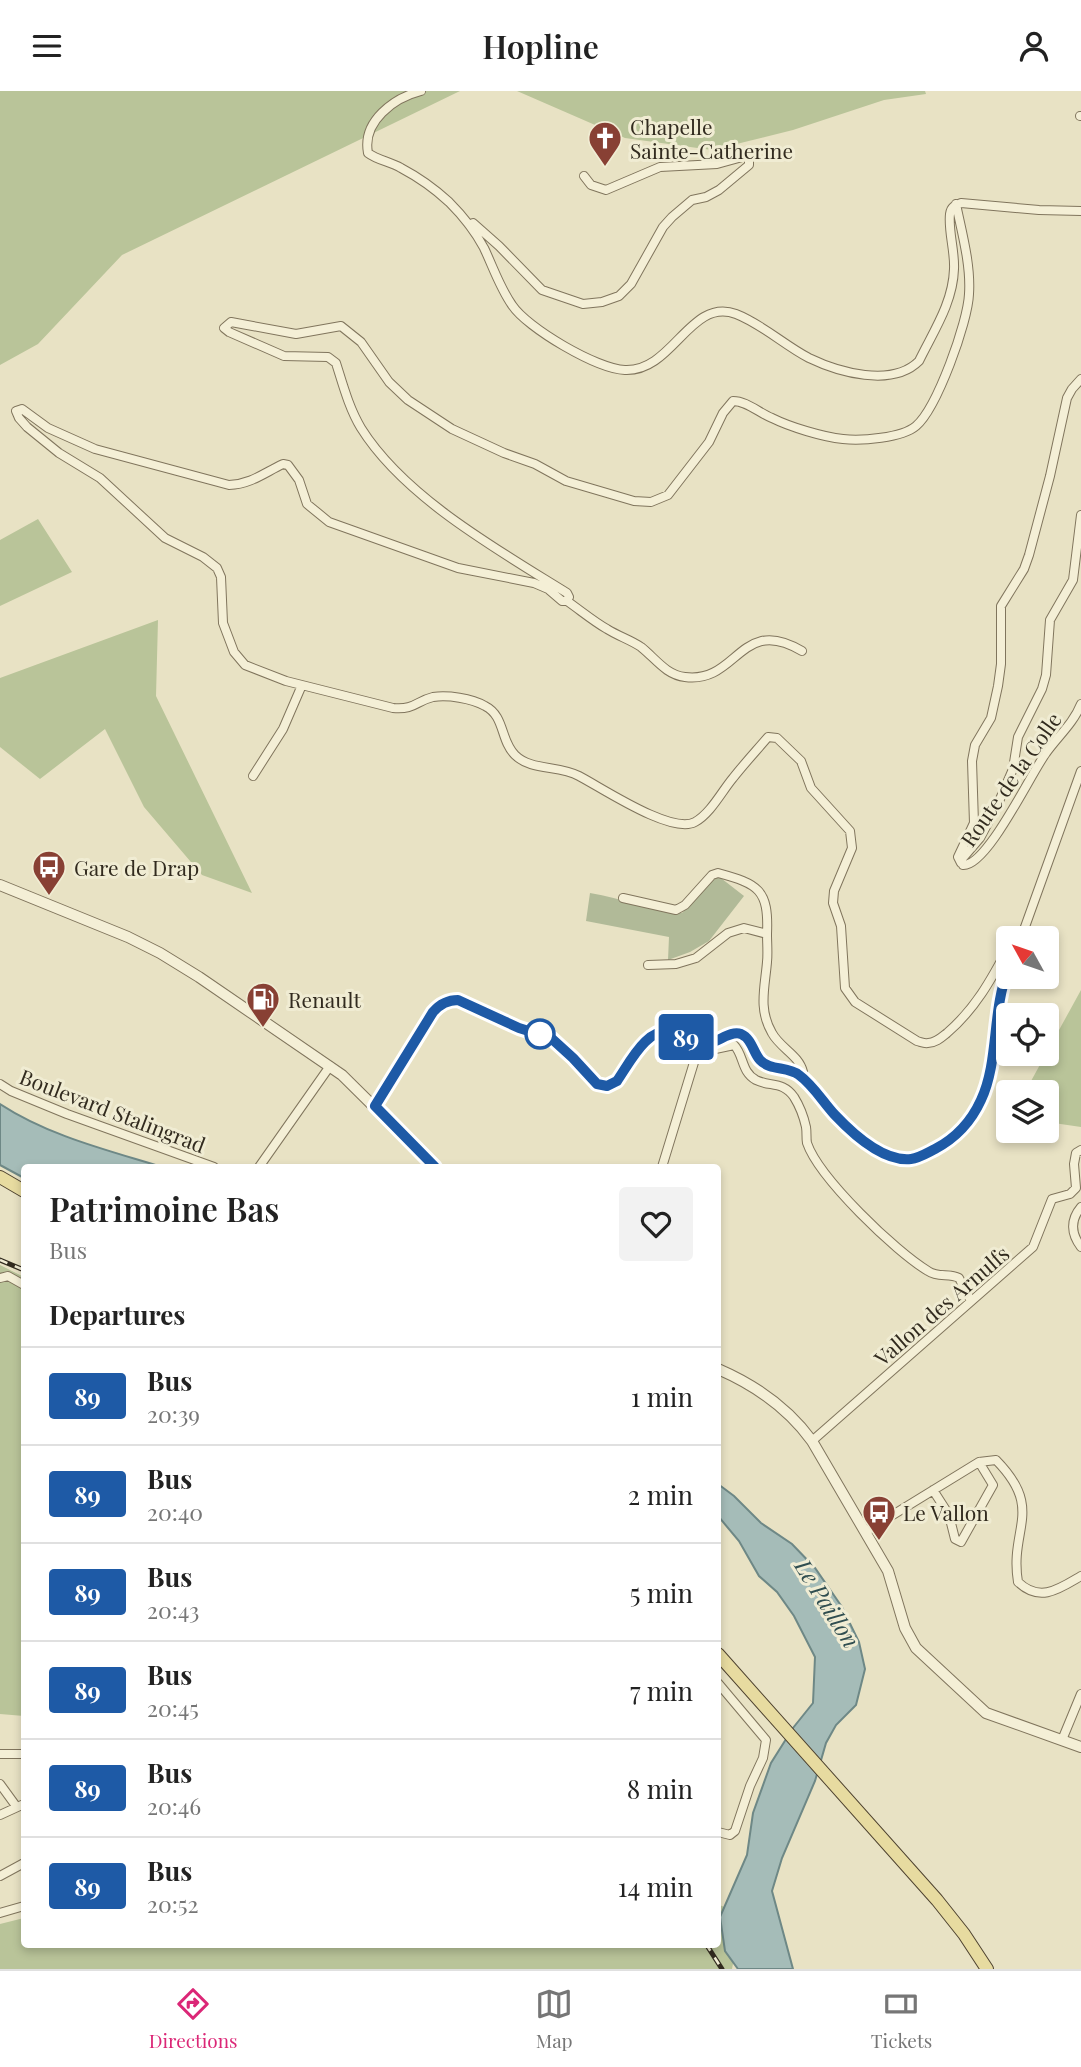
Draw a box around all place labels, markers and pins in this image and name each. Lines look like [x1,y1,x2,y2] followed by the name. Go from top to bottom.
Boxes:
[630,112,793,164] place label: Chapelle Sainte-Catherine
[586,119,624,168] church icon: Chapelle Sainte-Catherine
[30,848,68,897] bus stop icon: Gare de Drap
[74,853,199,881] place label: Gare de Drap
[244,980,282,1029] fuel station icon: Renault
[288,985,361,1013] place label: Renault
[525,1019,555,1049] unlabelled marker
[860,1493,898,1542] bus stop icon: Le Vallon
[903,1498,989,1526] place label: Le Vallon

